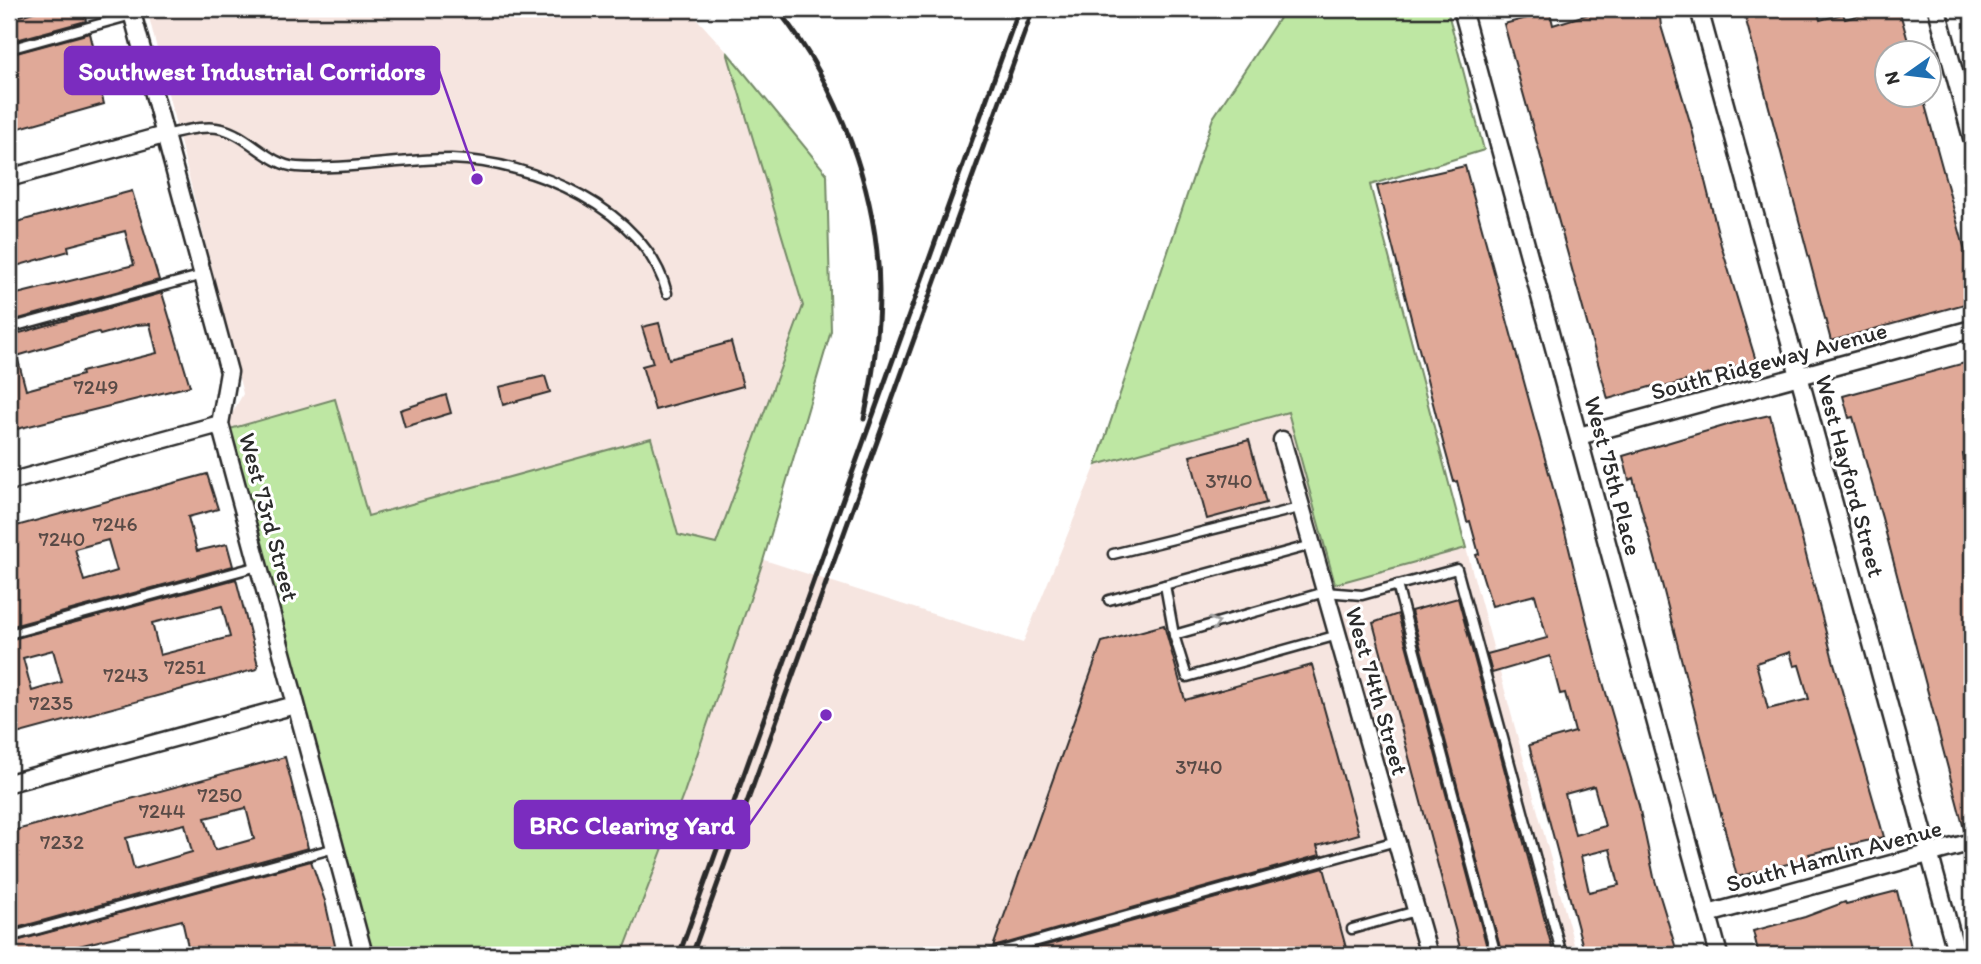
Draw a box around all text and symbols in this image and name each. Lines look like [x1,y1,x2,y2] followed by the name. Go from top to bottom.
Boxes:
[1872,38,1942,108] north arrow
[65,47,439,94] callout: Southwest Industrial Corridors
[78,55,426,87] text: Southwest Industrial Corridors
[1879,69,1905,87] text: N
[1648,315,1890,406] street label: South Ridgeway Avenue
[1810,372,1891,580] street label: West Hayford Street
[73,374,119,399] house number: 7249
[1578,393,1649,559] street label: West 75th Place
[233,429,306,604] street label: West 73rd Street
[1205,468,1253,493] house number: 3740
[92,511,138,536] house number: 7246
[38,526,86,551] house number: 7240
[1340,603,1415,778] street label: West 74th Street
[1209,617,1221,632] one-way arrow
[164,654,206,679] house number: 7251
[103,662,149,687] house number: 7243
[29,690,73,715] house number: 7235
[1175,754,1223,779] house number: 3740
[197,782,243,807] house number: 7250
[139,798,186,823] house number: 7244
[515,801,749,848] callout: BRC Clearing Yard
[529,809,736,841] text: BRC Clearing Yard
[1723,813,1945,898] street label: South Hamlin Avenue
[40,829,84,854] house number: 7232

